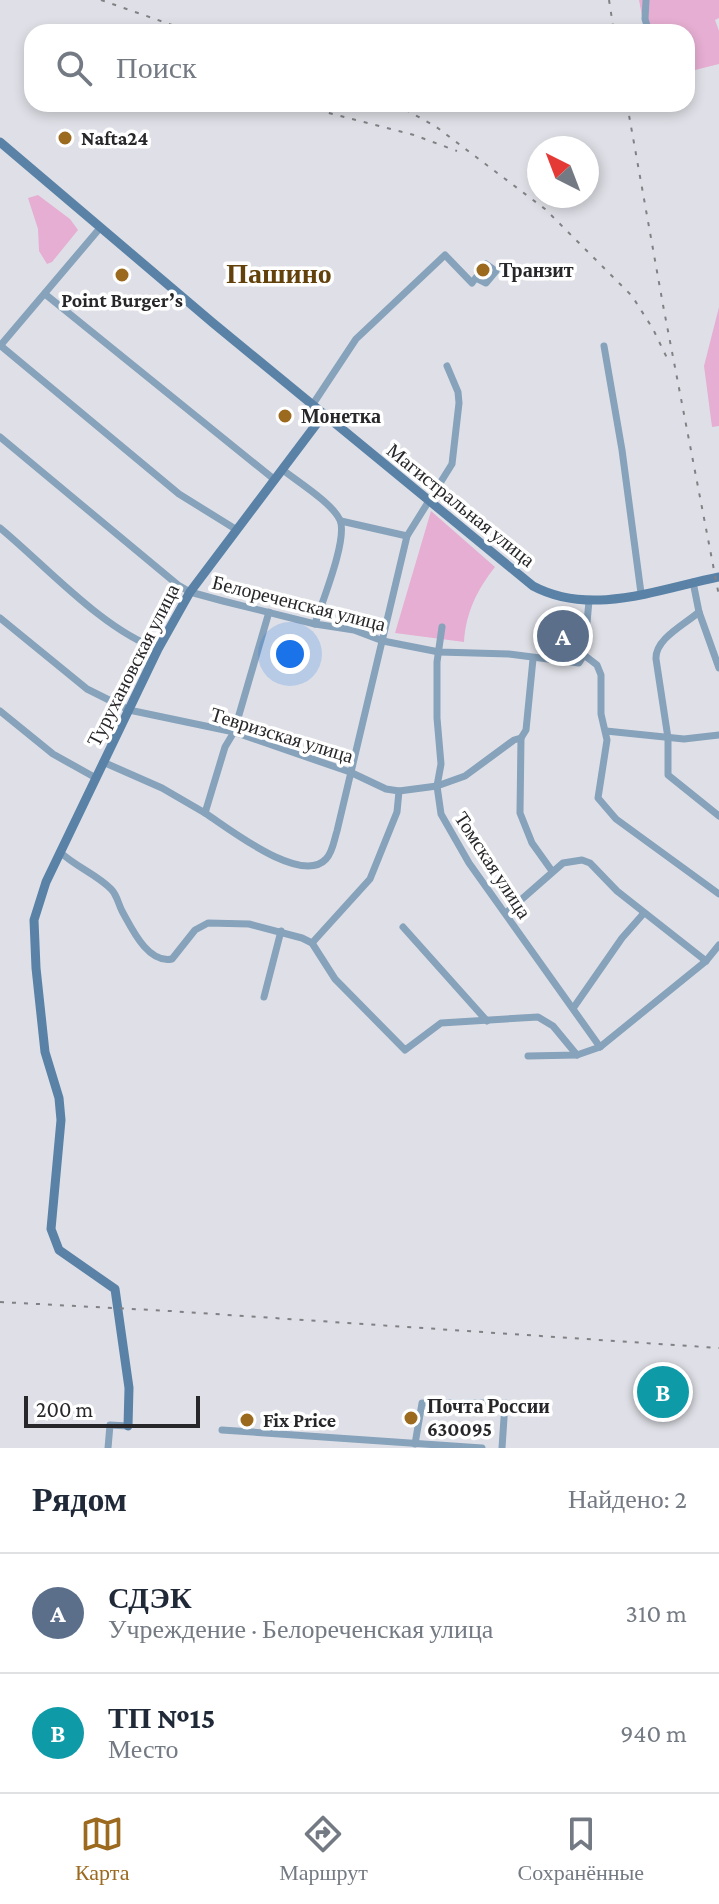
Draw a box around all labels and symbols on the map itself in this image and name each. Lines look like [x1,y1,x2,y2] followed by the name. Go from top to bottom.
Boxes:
[81,127,149,149] place label: Nafta24
[56,129,74,147] marker: Nafta24
[527,136,599,208] north arrow
[226,258,332,289] district label: Пашино
[499,259,574,282] place label: Транзит
[474,261,492,279] marker: Транзит
[113,266,131,284] marker: Point Burger’s
[61,289,183,311] place label: Point Burger’s
[301,405,381,427] place label: Монетка
[276,407,294,425] marker: Монетка
[382,439,539,572] street label: Магистральная улица
[210,571,388,636] street label: Белореченская улица
[83,580,184,750] street label: Турухановская улица
[537,606,589,666] pin: A
[270,634,310,674] your location
[208,703,356,768] street label: Тевризская улица
[450,808,536,923] street label: Томская улица
[637,1362,689,1422] pin: B
[24,1392,200,1428] scale bar
[427,1395,550,1440] place label: Почта России 630095
[263,1409,336,1431] place label: Fix Price
[402,1409,420,1427] marker: Почта России 630095
[238,1411,256,1429] marker: Fix Price

